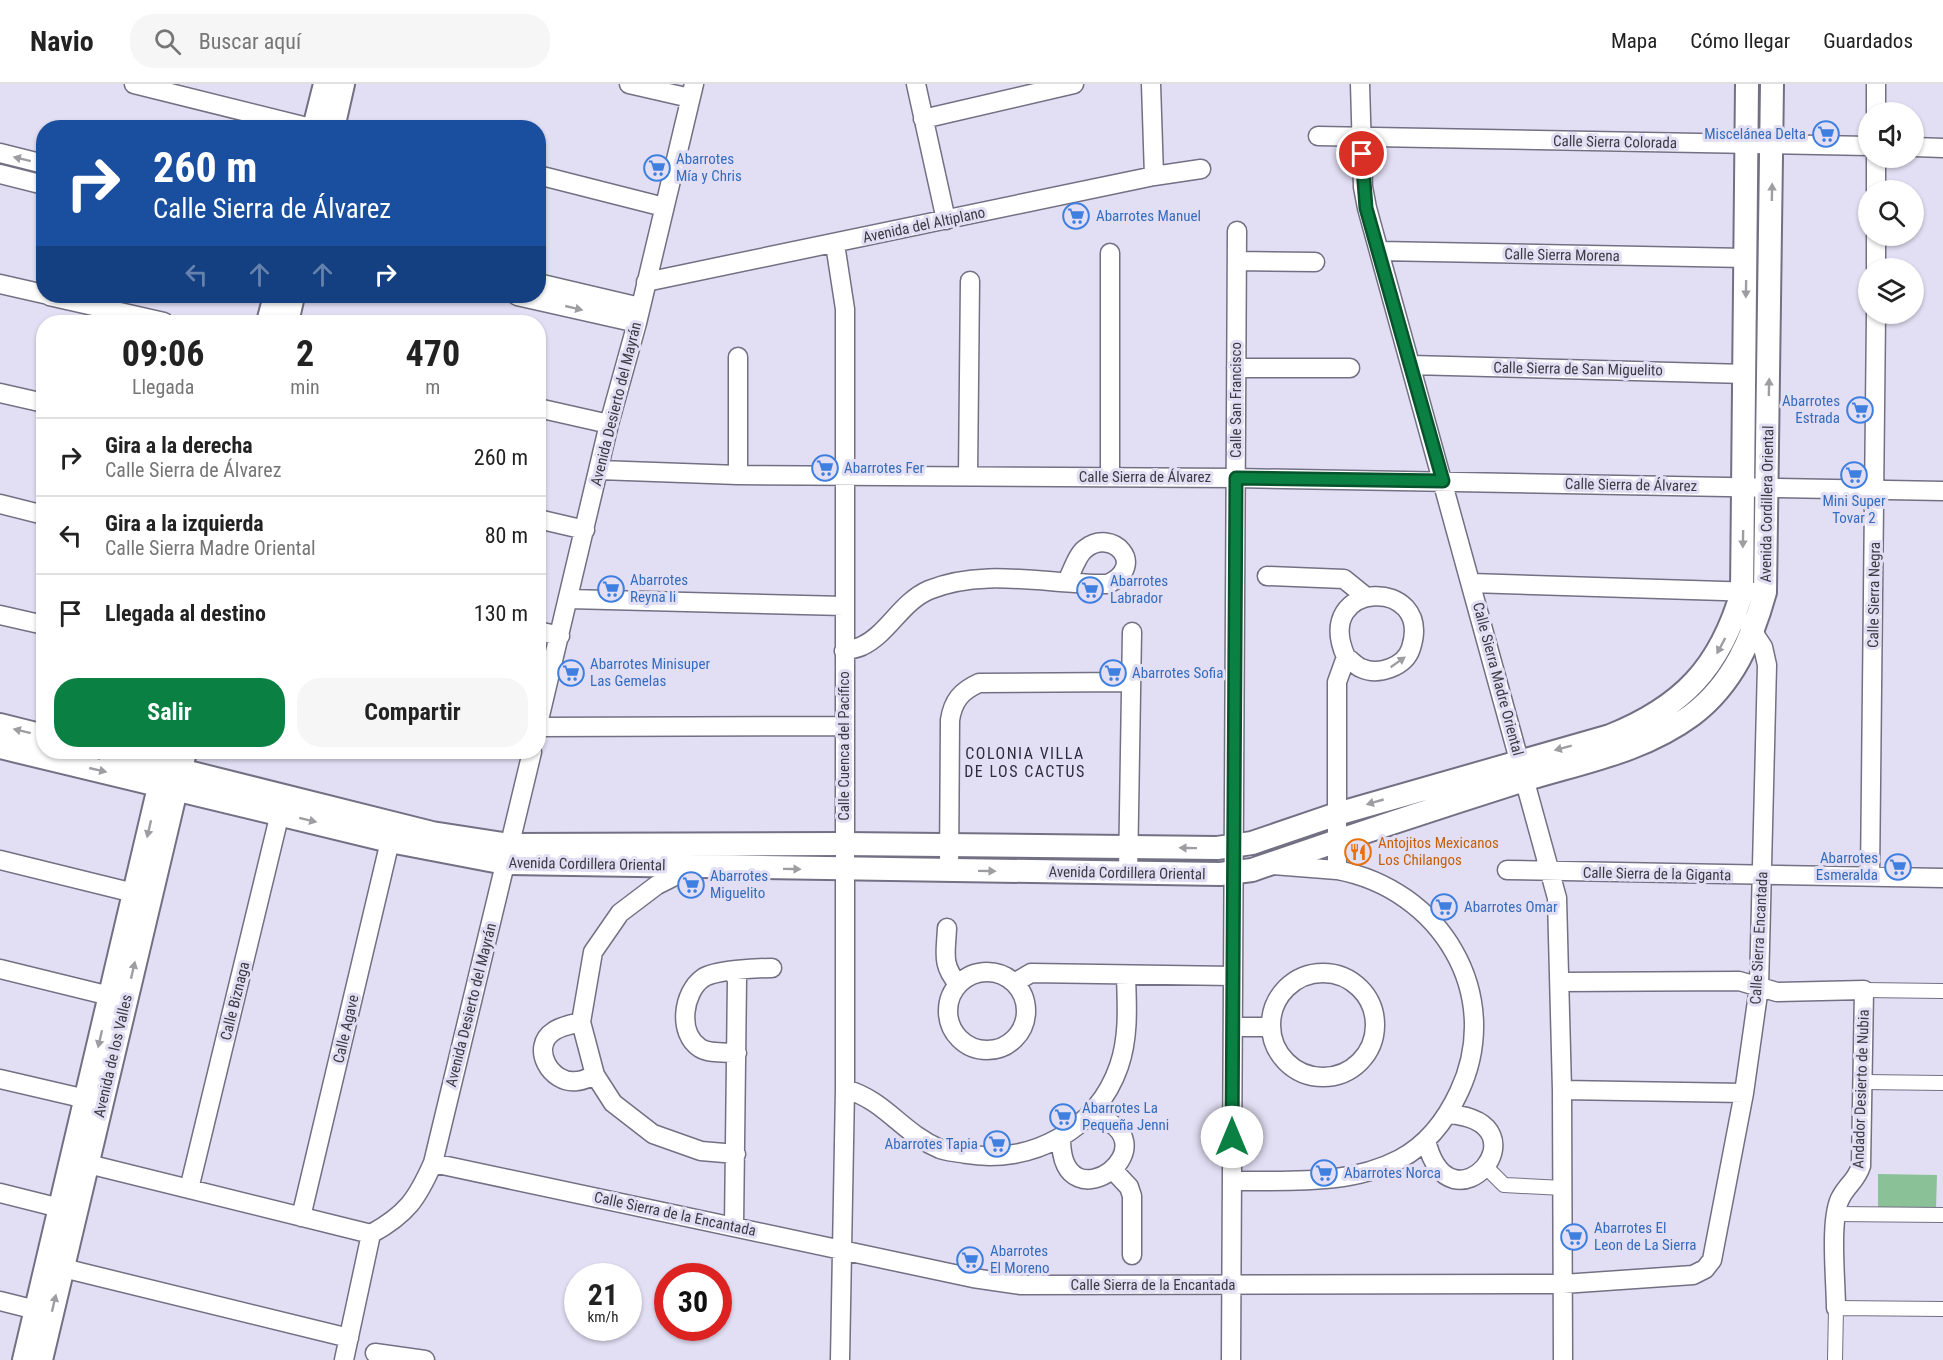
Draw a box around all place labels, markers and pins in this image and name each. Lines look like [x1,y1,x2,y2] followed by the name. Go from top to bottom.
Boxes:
[1811,119,1841,149] supermarket icon: Miscelánea Delta
[1704,125,1806,143] place label: Miscelánea Delta
[1336,128,1387,179] pin
[676,150,742,185] place label: Abarrotes Mía y Chris
[642,153,672,183] supermarket icon: Abarrotes Mía y Chris
[1061,201,1091,231] supermarket icon: Abarrotes Manuel
[1096,207,1201,225] place label: Abarrotes Manuel
[1782,392,1840,427] place label: Abarrotes Estrada
[1845,395,1875,425] supermarket icon: Abarrotes Estrada
[810,453,840,483] supermarket icon: Abarrotes Fer
[844,459,925,477] place label: Abarrotes Fer
[1839,460,1869,490] supermarket icon: Mini Super Tovar 2
[1823,492,1886,527] place label: Mini Super Tovar 2
[630,571,688,606] place label: Abarrotes Reyna Ii
[1110,572,1168,607] place label: Abarrotes Labrador
[596,574,626,604] supermarket icon: Abarrotes Reyna Ii
[1075,575,1105,605] supermarket icon: Abarrotes Labrador
[590,655,711,690] place label: Abarrotes Minisuper Las Gemelas
[556,658,586,688] supermarket icon: Abarrotes Minisuper Las Gemelas
[1098,658,1128,688] supermarket icon: Abarrotes Sofia
[1132,664,1223,682] place label: Abarrotes Sofia
[1378,834,1499,869] place label: Antojitos Mexicanos Los Chilangos
[1343,837,1373,867] restaurant icon: Antojitos Mexicanos Los Chilangos
[1816,849,1878,884] place label: Abarrotes Esmeralda
[1883,852,1913,882] supermarket icon: Abarrotes Esmeralda
[710,867,768,902] place label: Abarrotes Miguelito
[676,870,706,900] supermarket icon: Abarrotes Miguelito
[1429,892,1459,922] supermarket icon: Abarrotes Omar
[1464,898,1558,916] place label: Abarrotes Omar
[1082,1099,1169,1134] place label: Abarrotes La Pequeña Jenni
[1048,1102,1078,1132] supermarket icon: Abarrotes La Pequeña Jenni
[982,1129,1012,1159] supermarket icon: Abarrotes Tapia
[885,1135,978,1153] place label: Abarrotes Tapia
[1309,1158,1339,1188] supermarket icon: Abarrotes Norca
[1344,1164,1441,1182] place label: Abarrotes Norca
[1594,1219,1696,1254] place label: Abarrotes El Leon de La Sierra
[1559,1222,1589,1252] supermarket icon: Abarrotes El Leon de La Sierra
[990,1242,1049,1277] place label: Abarrotes El Moreno
[955,1245,985,1275] supermarket icon: Abarrotes El Moreno

